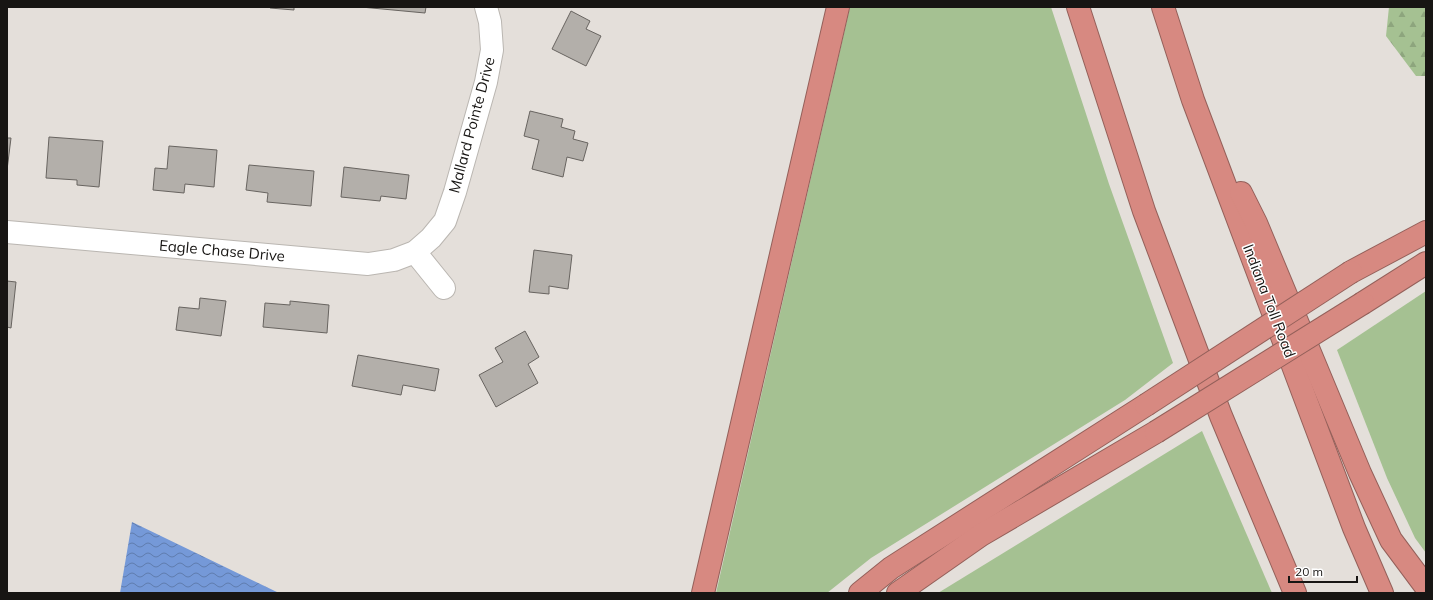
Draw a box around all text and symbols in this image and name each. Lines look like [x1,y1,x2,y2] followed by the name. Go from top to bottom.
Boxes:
[444,55,499,195] street label: Mallard Pointe Drive
[158,236,286,265] street label: Eagle Chase Drive
[1239,241,1300,360] street label: Indiana Toll Road
[1289,558,1357,584] scale bar
[1295,564,1323,579] text: 20 m

